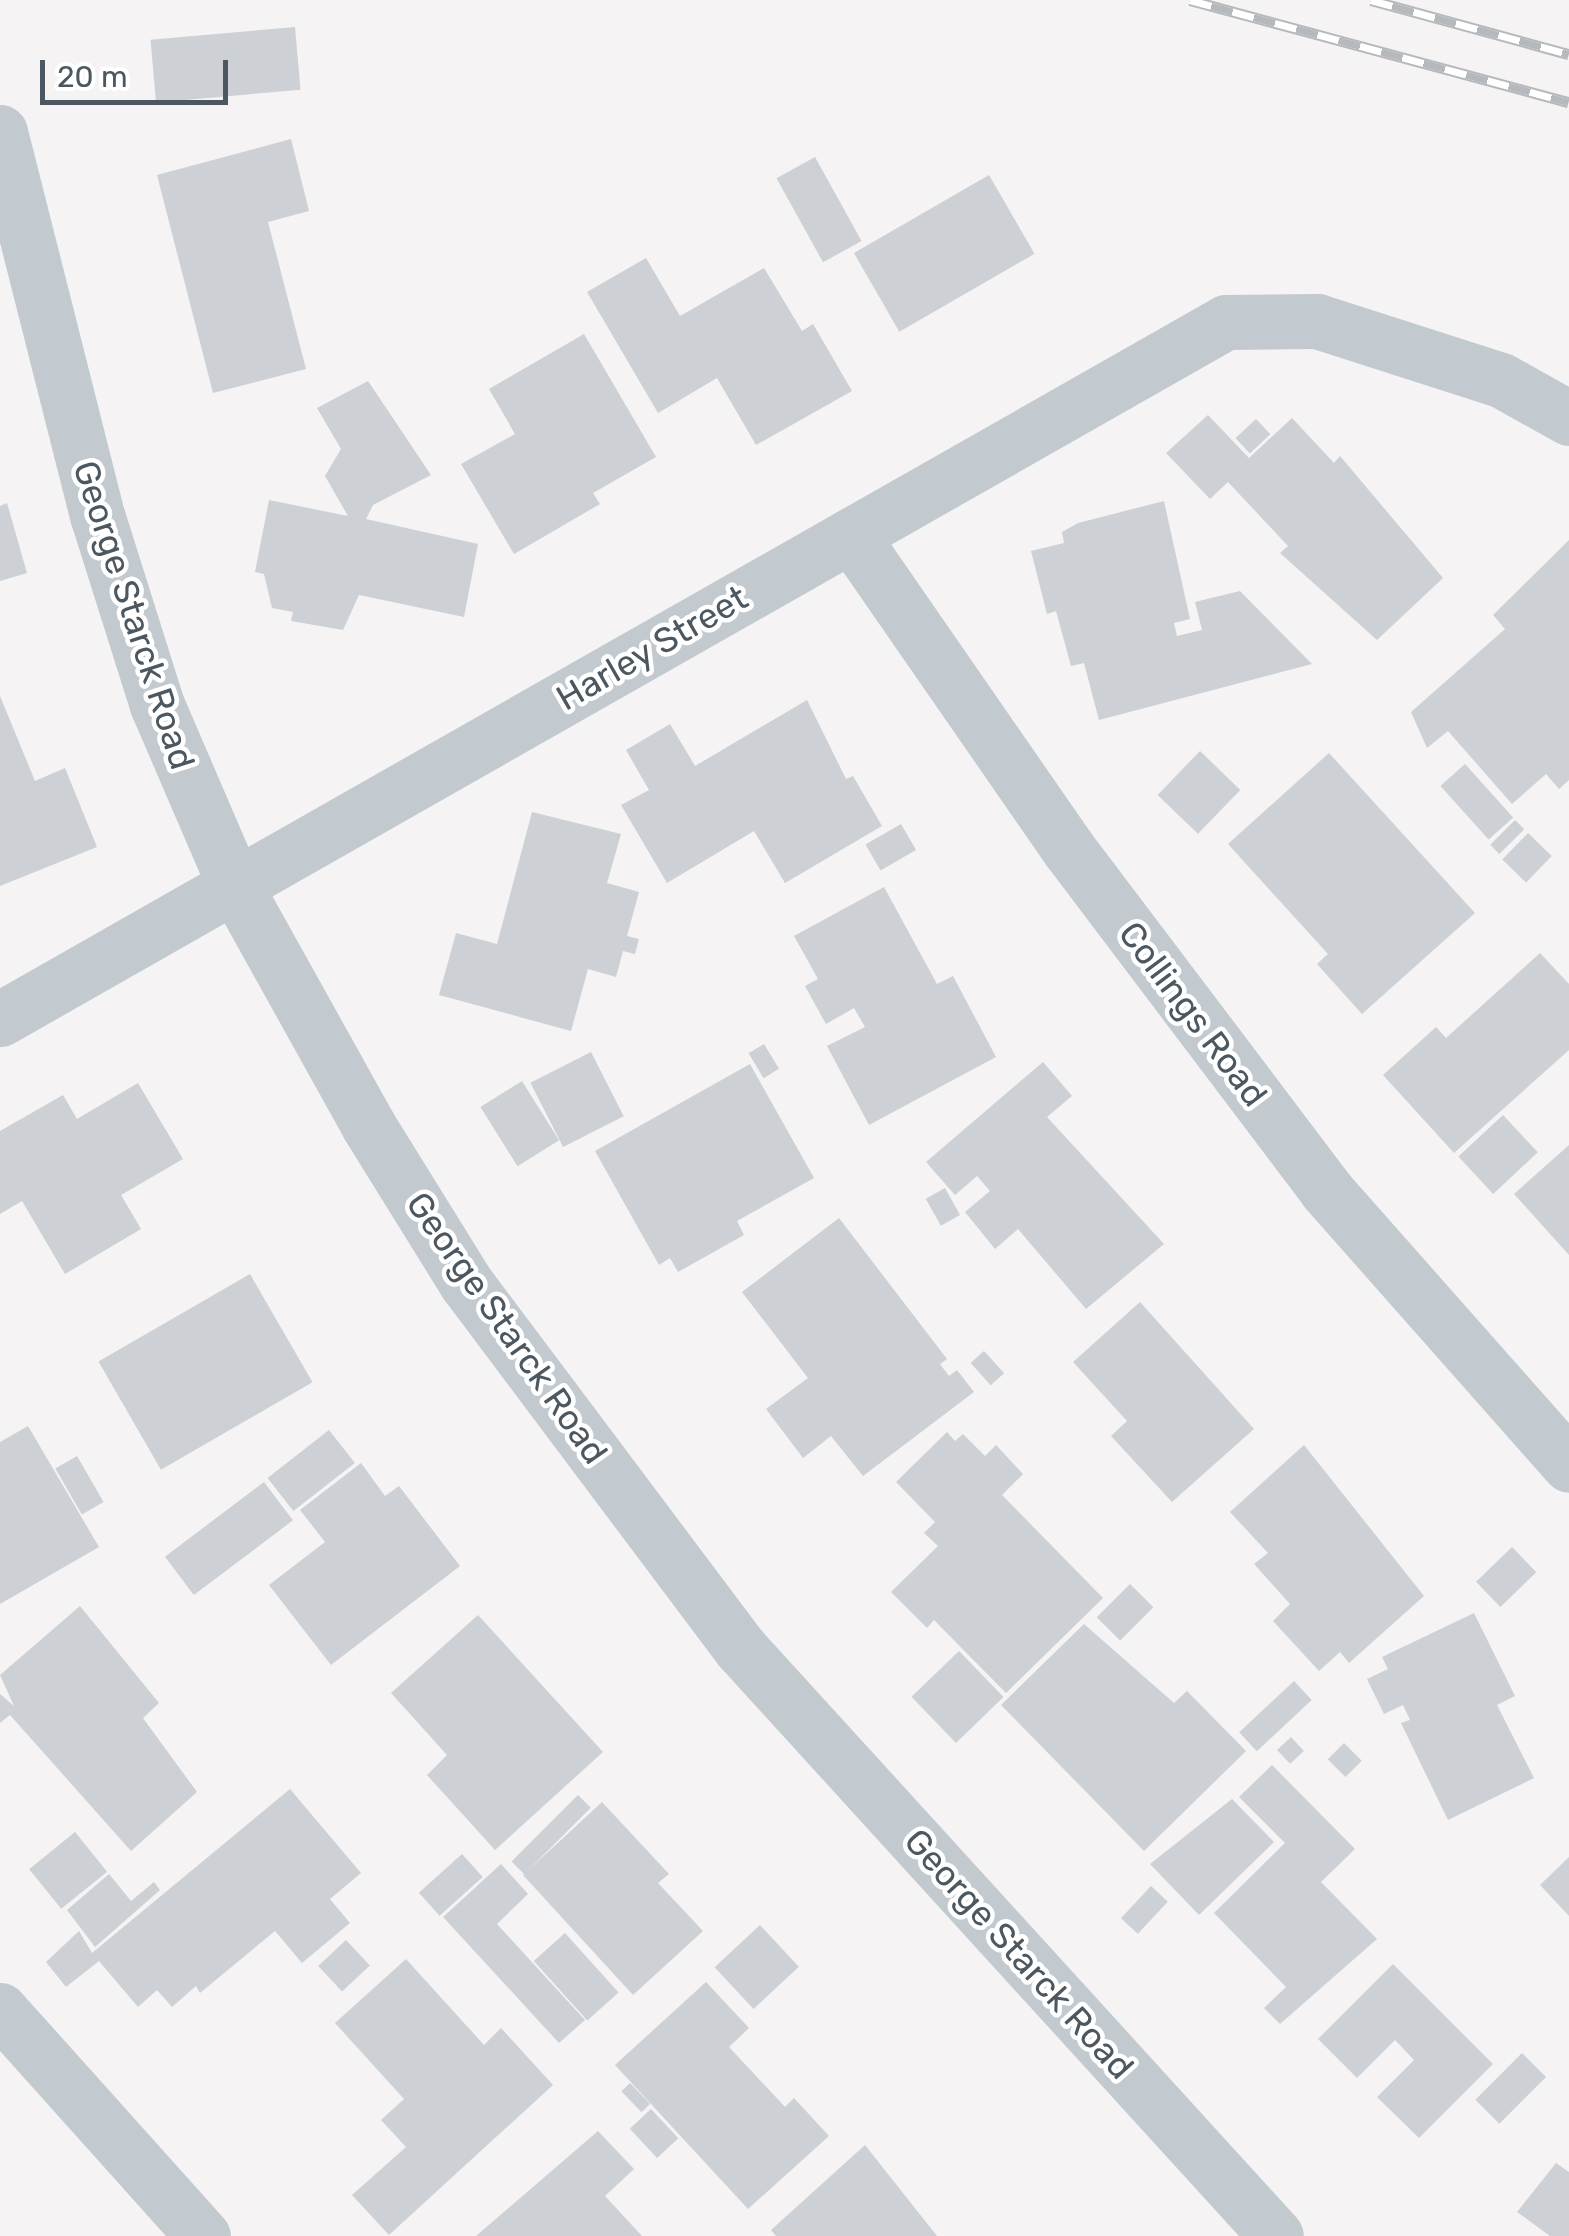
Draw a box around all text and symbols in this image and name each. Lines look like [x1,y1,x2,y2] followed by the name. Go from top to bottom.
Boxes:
[45,40,232,102] scale bar
[57,59,128,95] text: 20 m
[64,455,204,775] street label: George Starck Road
[549,576,755,720] street label: Harley Street
[1110,913,1276,1115] street label: Collings Road
[397,1184,617,1472] street label: George Starck Road
[896,1820,1142,2088] street label: George Starck Road

